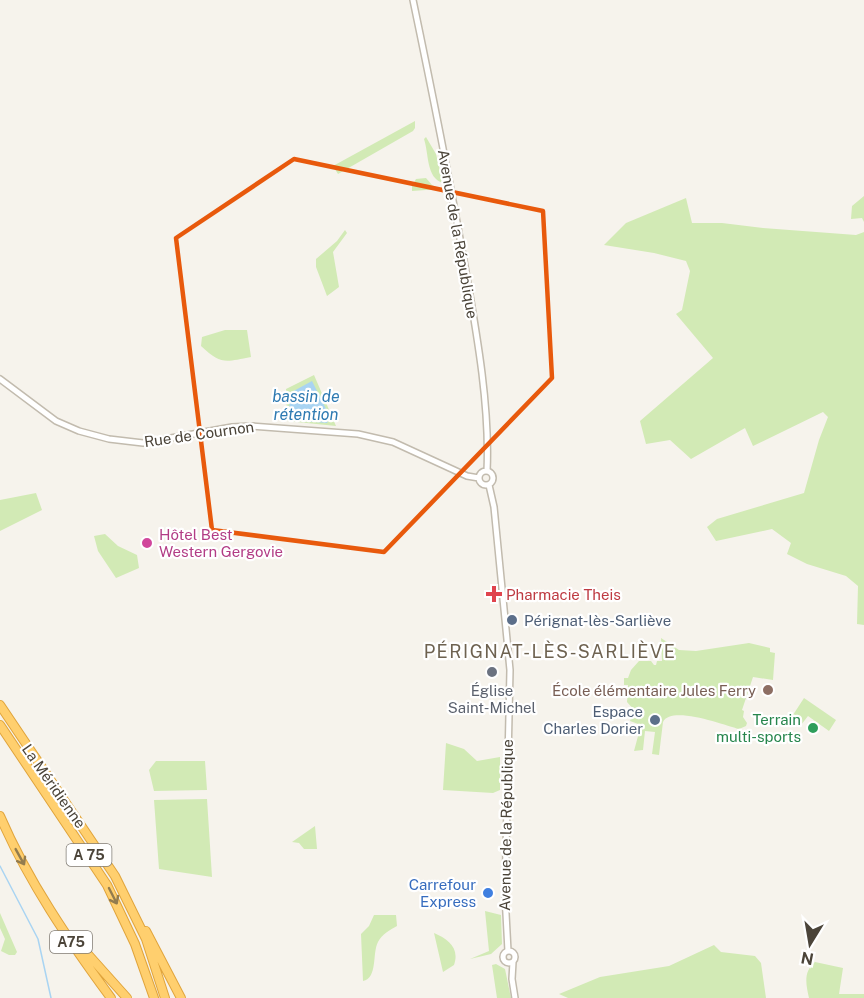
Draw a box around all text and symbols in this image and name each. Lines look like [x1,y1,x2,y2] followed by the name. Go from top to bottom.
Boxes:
[435,148,481,320] street label: Avenue de la République
[272,387,340,424] water label: bassin de rétention
[143,418,255,450] street label: Rue de Cournon
[159,526,283,560] place label: Hôtel Best Western Gergovie
[140,536,154,550] marker: Hôtel Best Western Gergovie
[506,586,621,603] place label: Pharmacie Theis
[487,587,501,601] marker: Pharmacie Theis
[524,612,671,629] place label: Pérignat-lès-Sarliève
[505,613,519,627] marker: Pérignat-lès-Sarliève
[424,640,676,662] district label: PÉRIGNAT-LÈS-SARLIÈVE
[485,665,499,679] marker: Église Saint-Michel
[448,682,536,716] place label: Église Saint-Michel
[552,682,756,699] place label: École élémentaire Jules Ferry
[761,683,775,697] marker: École élémentaire Jules Ferry
[543,703,643,737] place label: Espace Charles Dorier
[716,711,801,745] place label: Terrain multi-sports
[648,713,662,727] marker: Espace Charles Dorier
[806,721,820,735] marker: Terrain multi-sports
[496,739,516,911] street label: Avenue de la République
[19,741,89,831] street label: La Méridienne
[66,844,112,866] road number: A 75
[14,848,26,865] one-way arrow
[409,876,476,910] place label: Carrefour Express
[481,886,495,900] marker: Carrefour Express
[108,887,119,905] one-way arrow
[780,914,840,974] north arrow
[50,931,92,953] road number: A75
[799,948,815,969] text: N

